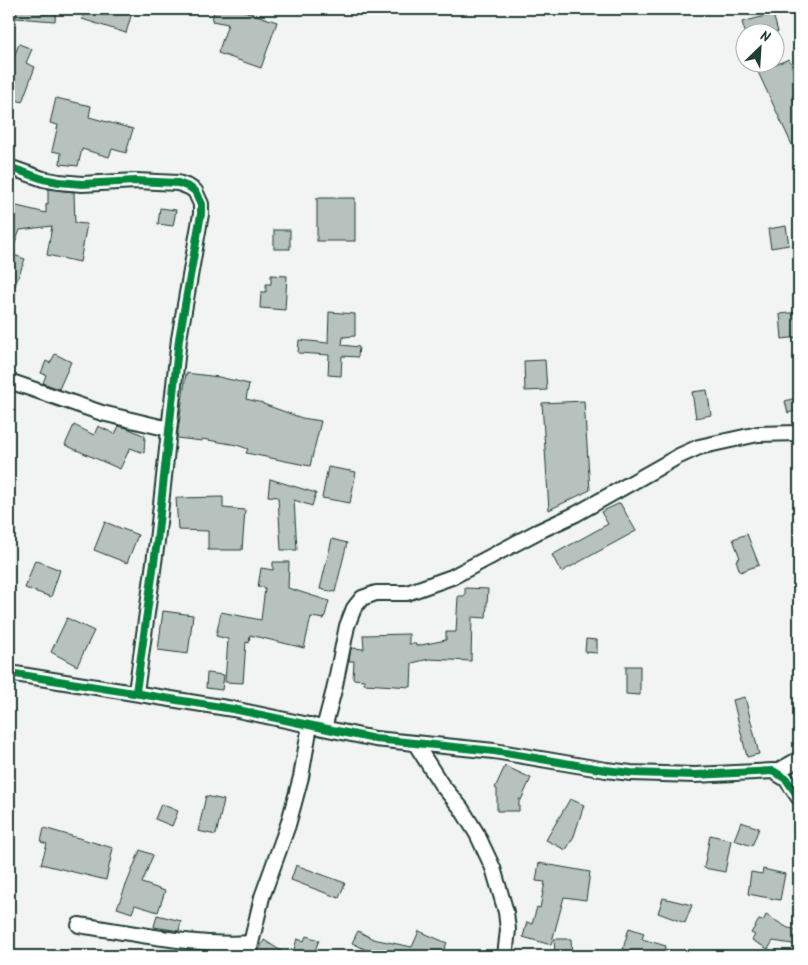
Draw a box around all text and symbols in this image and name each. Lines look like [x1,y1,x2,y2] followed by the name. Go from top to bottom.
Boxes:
[736,22,786,72] north arrow
[756,25,774,49] text: N

